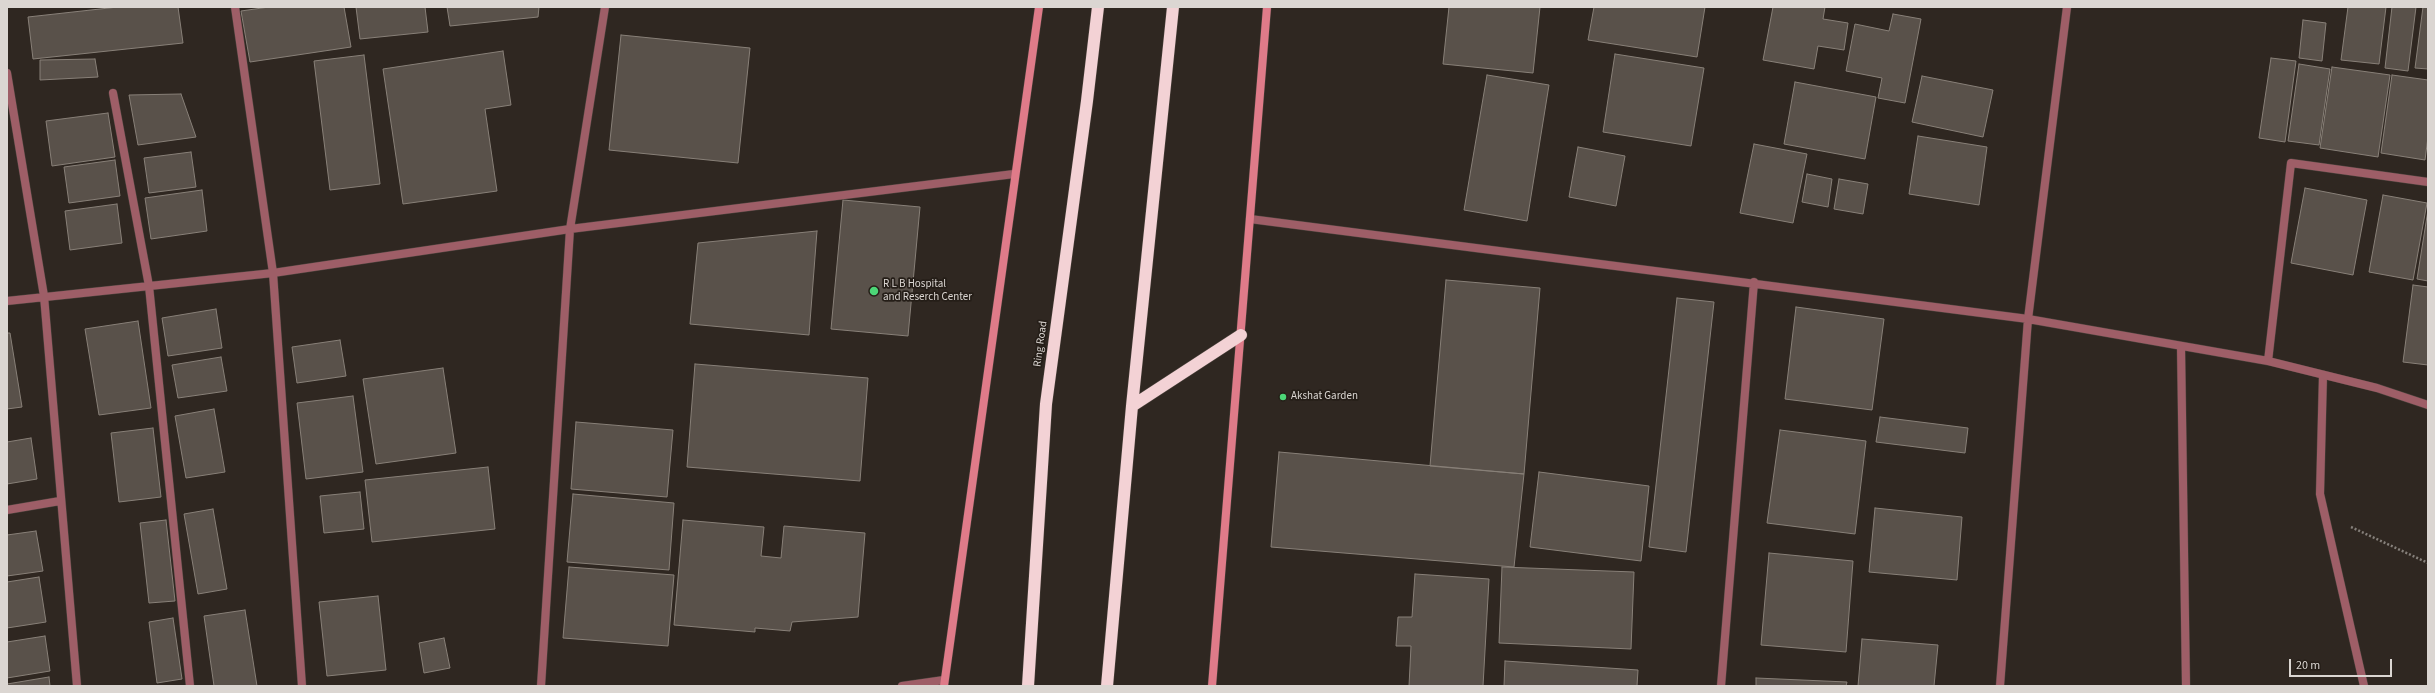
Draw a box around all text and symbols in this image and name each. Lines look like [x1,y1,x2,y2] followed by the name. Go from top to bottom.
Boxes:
[883,278,972,304] place label: R L B Hospital and Reserch Center
[868,285,880,297] marker: R L B Hospital and Reserch Center
[1031,320,1051,368] street label: Ring Road
[1291,390,1358,404] place label: Akshat Garden
[1278,392,1288,402] marker: Akshat Garden
[2291,651,2394,677] scale bar
[2296,657,2320,674] text: 20 m

